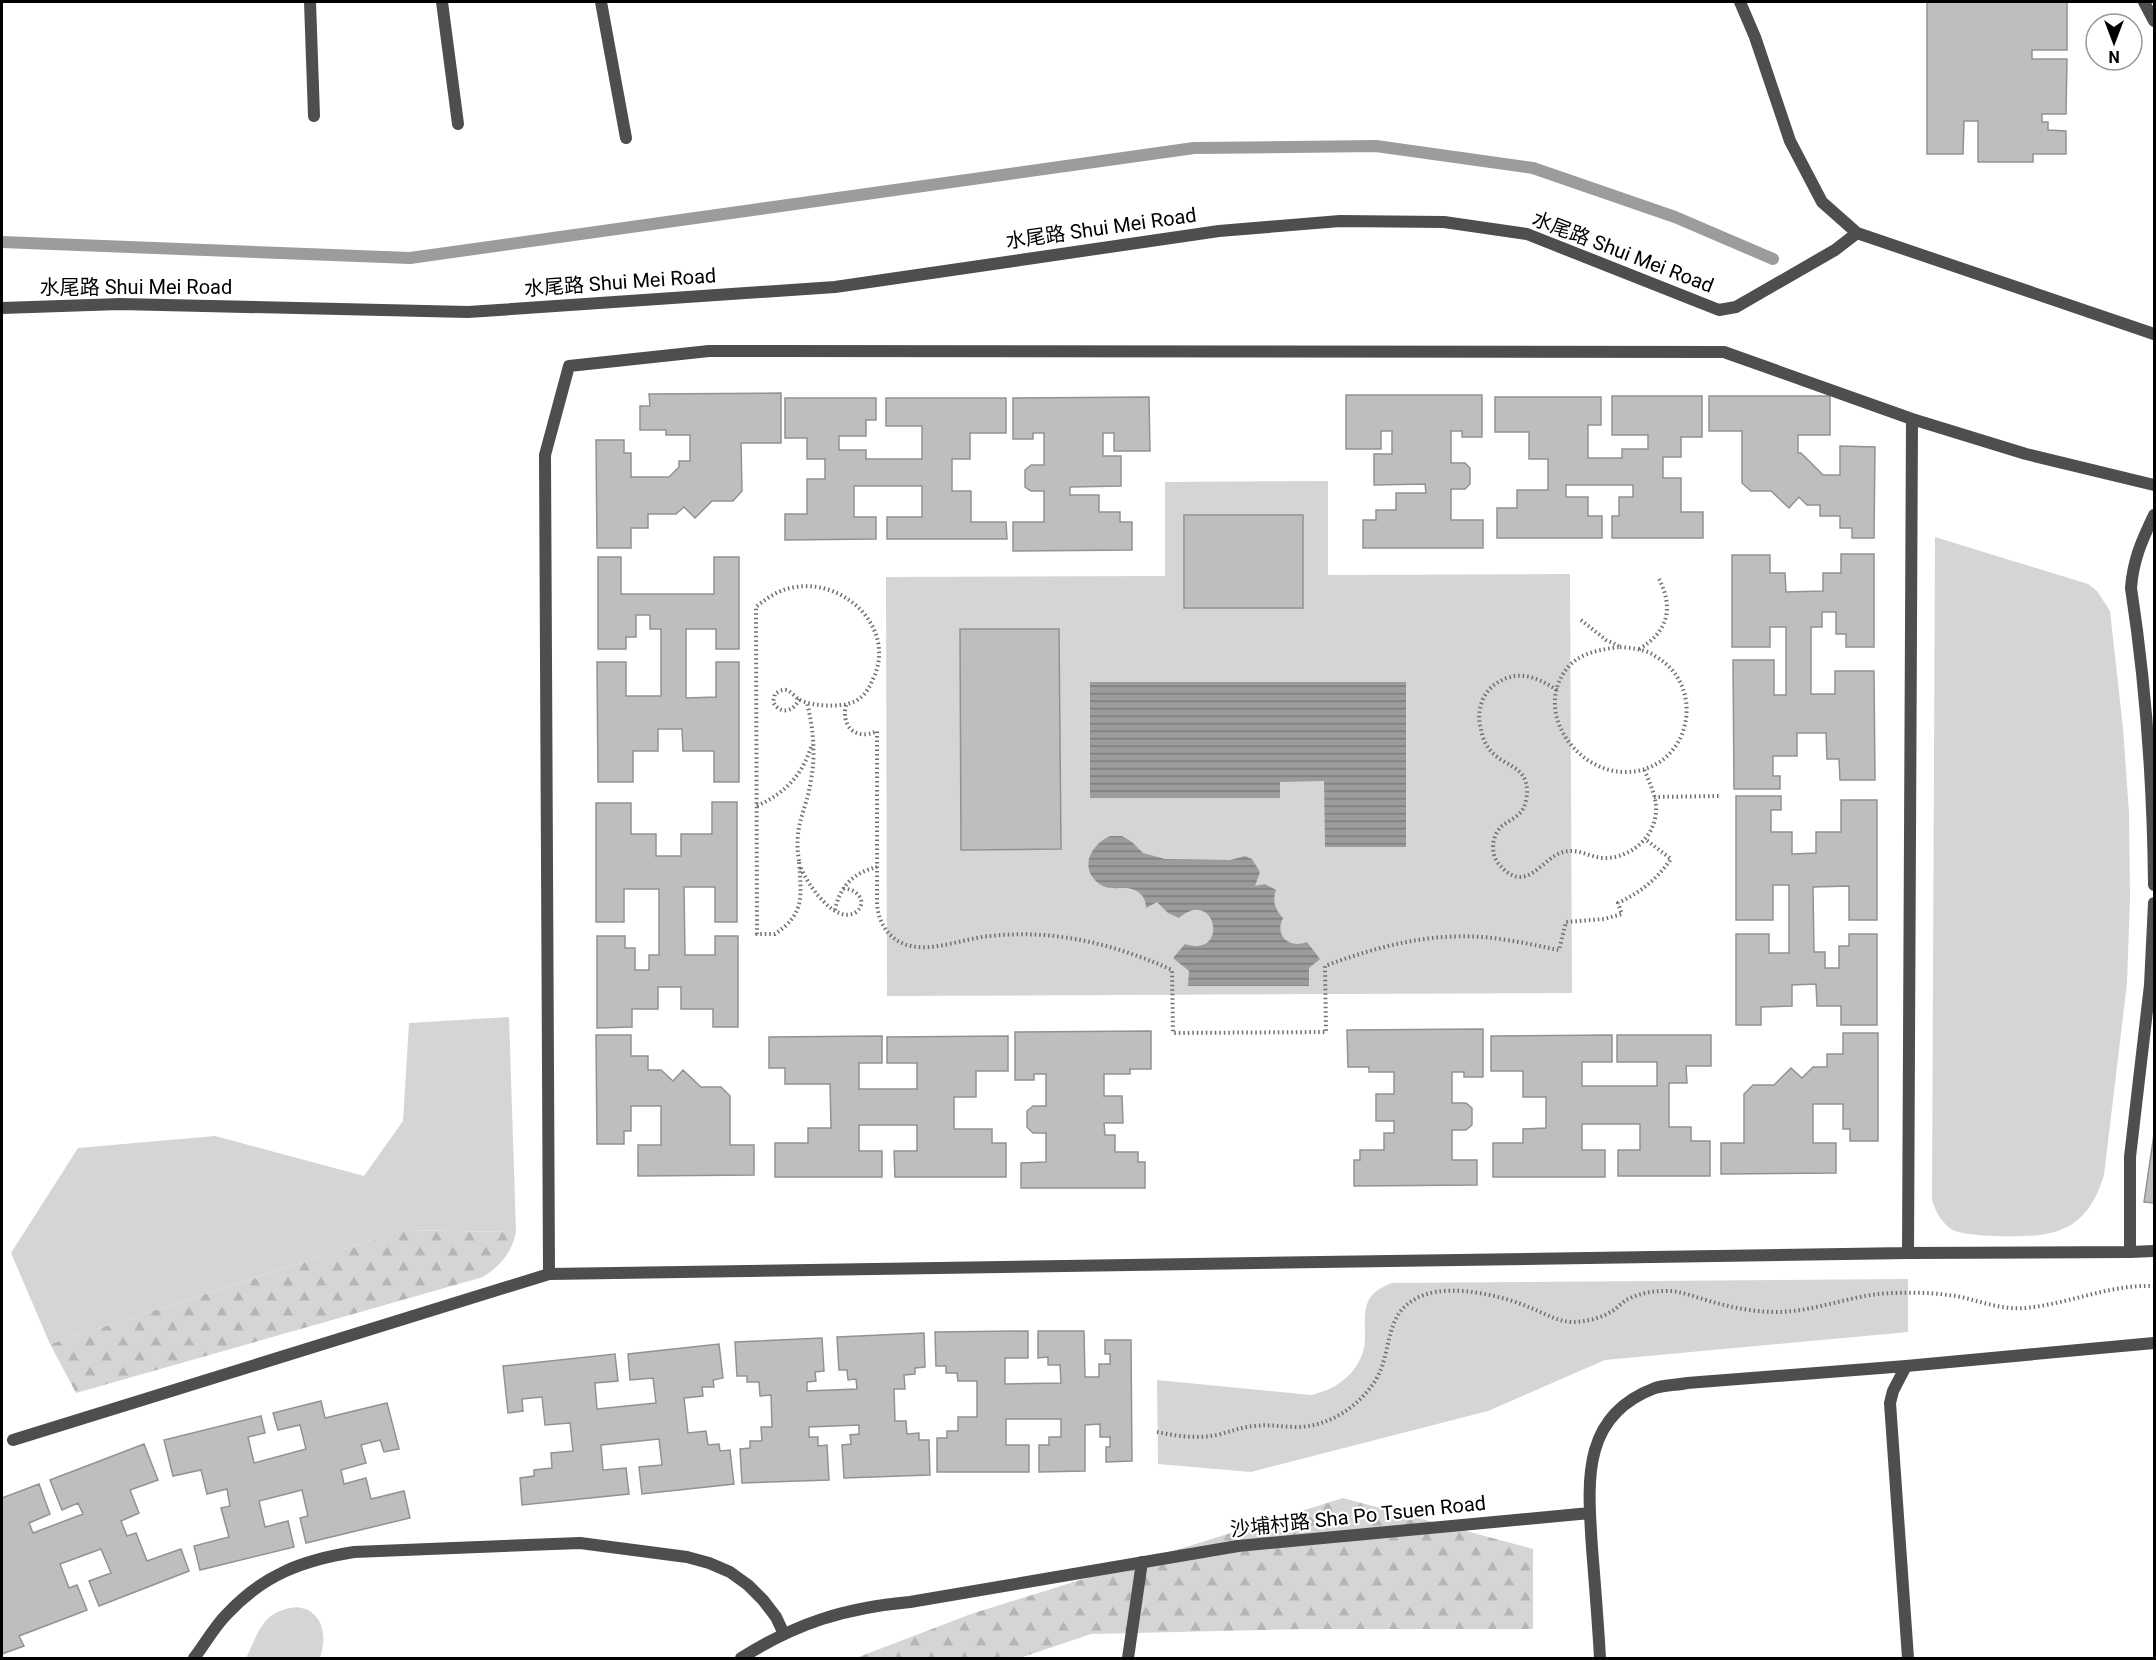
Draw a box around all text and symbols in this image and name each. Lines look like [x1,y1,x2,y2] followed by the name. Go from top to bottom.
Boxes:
[2084,12,2144,72] north arrow
[2108,47,2120,66] text: N
[1004,203,1198,253] street label: 水尾路 Shui Mei Road
[1529,206,1717,298] street label: 水尾路 Shui Mei Road
[523,263,717,301] street label: 水尾路 Shui Mei Road
[40,275,232,299] street label: 水尾路 Shui Mei Road
[1229,1491,1487,1541] street label: 沙埔村路 Sha Po Tsuen Road

